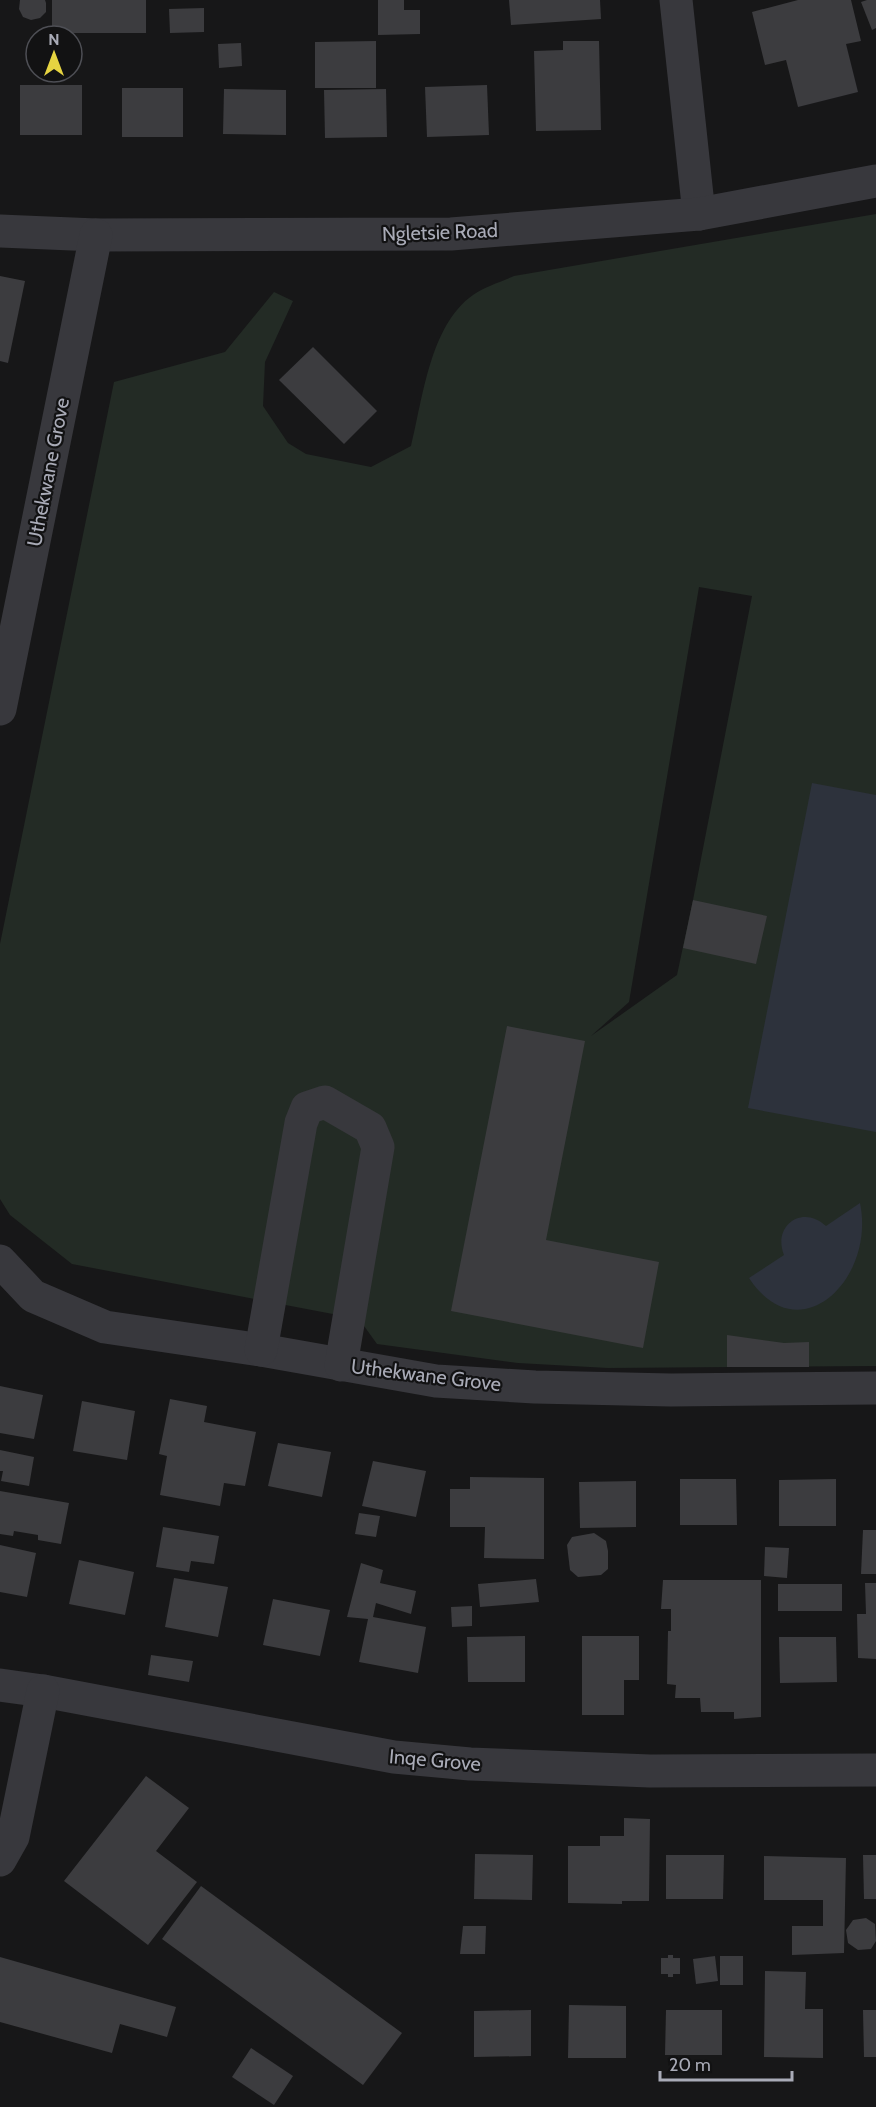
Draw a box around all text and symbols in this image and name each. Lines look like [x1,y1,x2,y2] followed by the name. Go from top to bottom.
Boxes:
[24,24,84,84] north arrow
[48,30,60,49] text: N
[382,218,498,246] street label: Ngletsie Road
[22,396,74,548] street label: Uthekwane Grove
[350,1354,502,1396] street label: Uthekwane Grove
[388,1744,482,1776] street label: Inqe Grove
[660,2044,792,2082] scale bar
[669,2054,711,2076] text: 20 m

